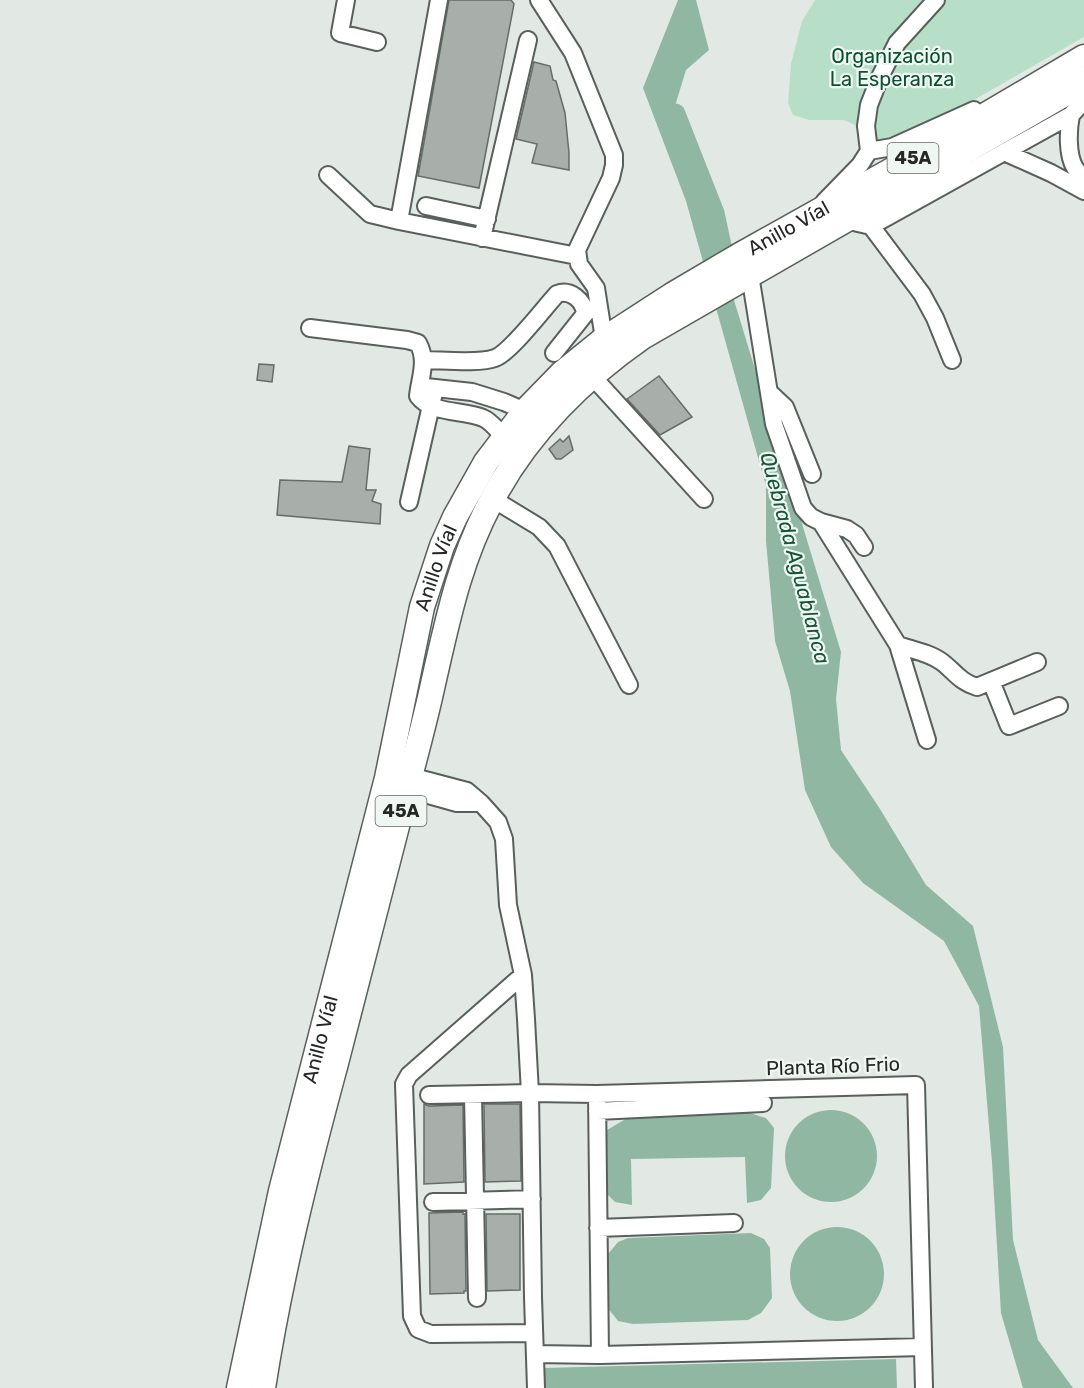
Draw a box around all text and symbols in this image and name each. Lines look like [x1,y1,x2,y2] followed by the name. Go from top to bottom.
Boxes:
[830,44,954,91] park label: Organización La Esperanza
[888,143,938,173] road number: 45A
[743,196,833,260] street label: Anillo Víal
[755,449,836,667] water label: Quebrada Aguablanca
[410,521,462,614] street label: Anillo Víal
[376,796,426,826] road number: 45A
[297,993,343,1086] street label: Anillo Víal
[766,1052,900,1080] street label: Planta Río Frio

